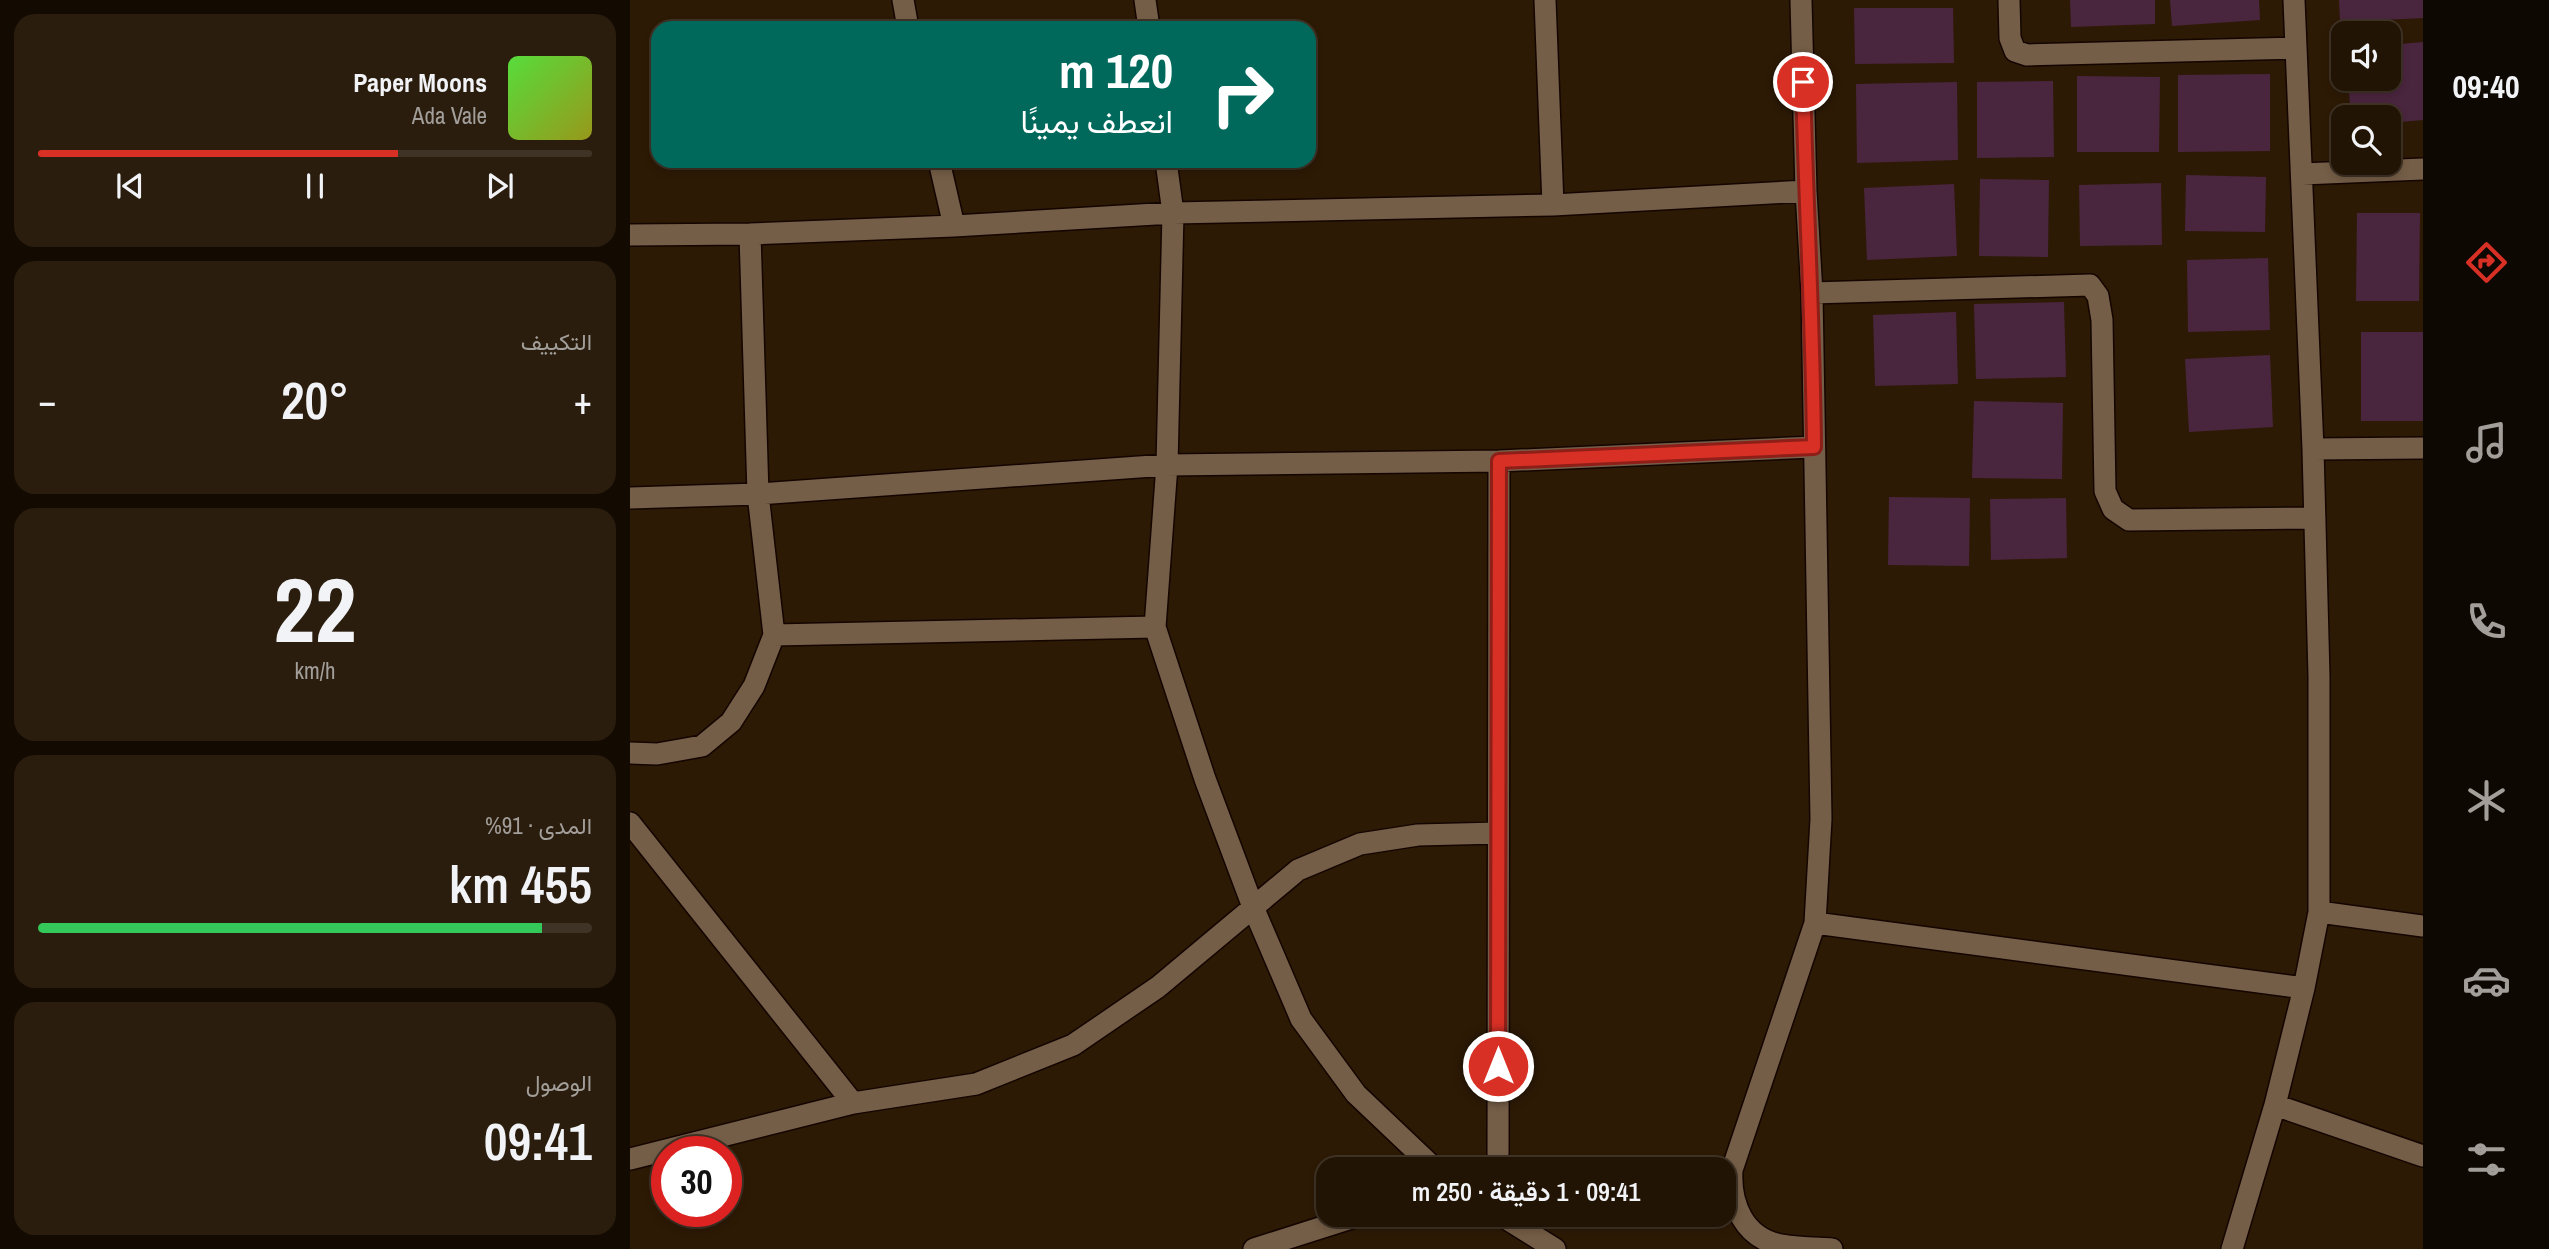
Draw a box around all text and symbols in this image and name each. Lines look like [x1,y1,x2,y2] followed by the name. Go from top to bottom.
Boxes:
[2331,21,2401,175] map controls
[2331,21,2401,91] button: sound
[1059,37,1173,103] text: 120 m
[1197,49,1288,140] icon: right
[1773,52,1833,112] pin
[1784,63,1822,101] icon: arrive
[353,65,487,100] text: Paper Moons
[2452,65,2520,108] text: 09:40
[412,100,487,131] text: Ada Vale
[1020,100,1173,143] text: انعطف يمينًا
[2331,105,2401,175] button: search
[111,167,149,205] icon: previous
[296,167,334,205] icon: pause
[481,167,519,205] icon: next
[2462,238,2511,287] icon: directions
[521,326,592,357] text: التكييف
[281,365,349,435] text: 20°
[38,375,56,426] text: −
[574,375,592,426] text: +
[2462,418,2511,467] icon: music
[274,548,357,670] text: 22
[2462,597,2511,646] icon: phone
[295,655,335,686] text: km/h
[2462,776,2511,825] icon: climate
[485,810,592,841] text: المدى · 91%
[449,849,592,919] text: 455 km
[2462,956,2511,1005] icon: car
[1461,1029,1535,1103] position arrow
[526,1067,592,1098] text: الوصول
[484,1106,592,1176] text: 09:41
[2462,1135,2511,1184] icon: filters
[651,1136,742,1227] speed limit sign: 30
[1412,1174,1640,1209] text: 09:41 · 1 دقيقة · 250 m

